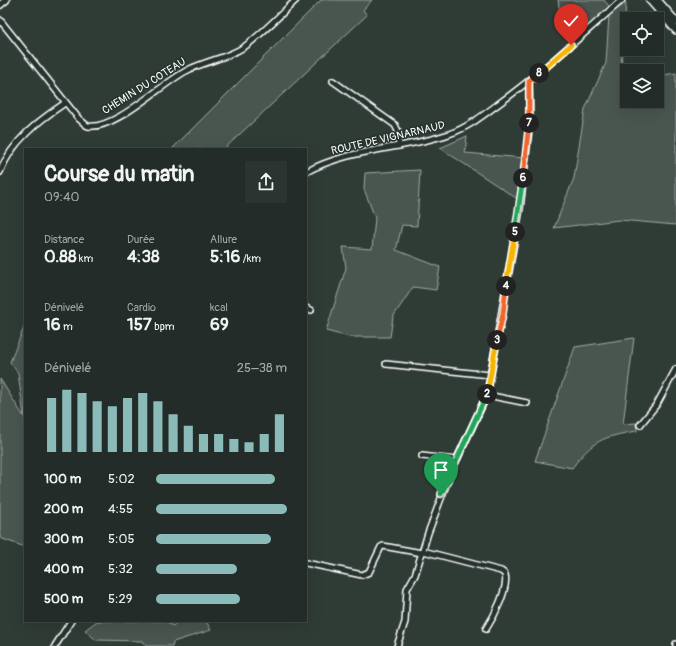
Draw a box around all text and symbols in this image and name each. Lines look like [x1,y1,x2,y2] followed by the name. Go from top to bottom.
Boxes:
[554,4,588,45] pin
[560,10,582,32] icon: check
[620,12,664,108] map controls
[620,12,664,56] button: locate
[100,55,188,117] street label: CHEMIN DU COTEAU
[529,63,549,83] pin: 8
[620,64,664,108] button: layers
[536,66,542,79] text: 8
[519,113,539,133] pin: 7
[526,116,532,129] text: 7
[330,119,446,157] street label: ROUTE DE VIGNARNAUD
[44,160,195,188] text: Course du matin
[245,161,287,203] button: share
[513,168,533,188] pin: 6
[520,171,526,184] text: 6
[44,189,79,205] text: 09:40
[505,222,525,242] pin: 5
[512,225,518,238] text: 5
[44,233,84,246] text: Distance
[127,233,154,246] text: Durée
[210,233,237,246] text: Allure
[44,246,76,267] text: 0.88
[127,246,159,267] text: 4:38
[210,246,240,267] text: 5:16
[76,252,93,265] text: km
[240,252,261,265] text: /km
[496,276,516,296] pin: 4
[503,279,509,292] text: 4
[44,301,84,314] text: Dénivelé
[127,301,156,314] text: Cardio
[210,301,228,314] text: kcal
[44,314,61,335] text: 16
[127,314,152,335] text: 157
[210,314,229,335] text: 69
[61,320,73,333] text: m
[152,320,175,333] text: bpm
[487,330,507,350] pin: 3
[494,333,500,346] text: 3
[44,360,91,376] text: Dénivelé
[237,360,287,376] text: 25–38 m
[477,384,497,404] pin: 2
[484,387,490,400] text: 2
[424,453,458,494] pin
[430,459,452,481] icon: arrive
[44,471,81,487] text: 100 m
[108,471,135,487] text: 5:02
[44,501,83,517] text: 200 m
[108,501,133,517] text: 4:55
[44,531,83,547] text: 300 m
[108,531,134,547] text: 5:05
[44,561,84,577] text: 400 m
[108,561,133,577] text: 5:32
[44,591,83,607] text: 500 m
[108,591,132,607] text: 5:29

